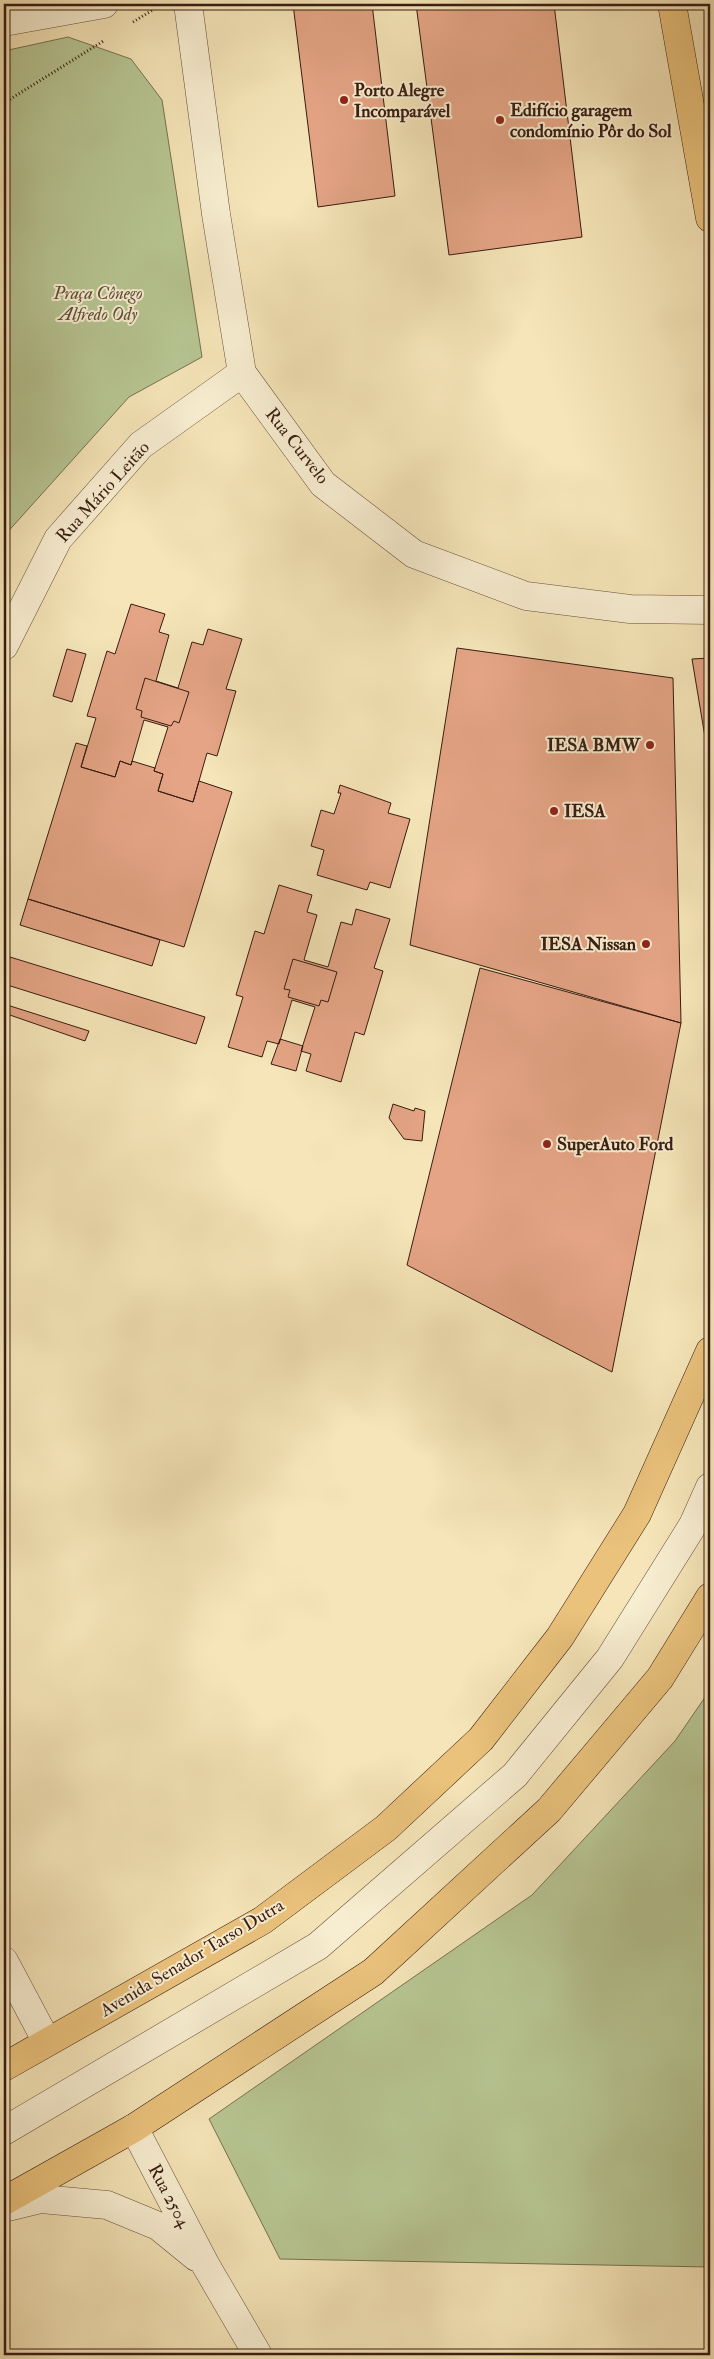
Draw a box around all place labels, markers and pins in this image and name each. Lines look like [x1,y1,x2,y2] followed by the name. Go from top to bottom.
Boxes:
[354,79,451,123] place label: Porto Alegre Incomparável
[338,94,350,106] marker: Porto Alegre Incomparável
[510,99,672,143] place label: Edifício garagem condomínio Pôr do Sol
[494,114,506,126] marker: Edifício garagem condomínio Pôr do Sol
[547,734,642,757] place label: IESA BMW
[644,739,656,751] marker: IESA BMW
[564,800,606,823] place label: IESA
[548,805,560,817] marker: IESA
[541,933,637,956] place label: IESA Nissan
[640,938,652,950] marker: IESA Nissan
[557,1133,674,1156] place label: SuperAuto Ford
[541,1138,553,1150] marker: SuperAuto Ford

